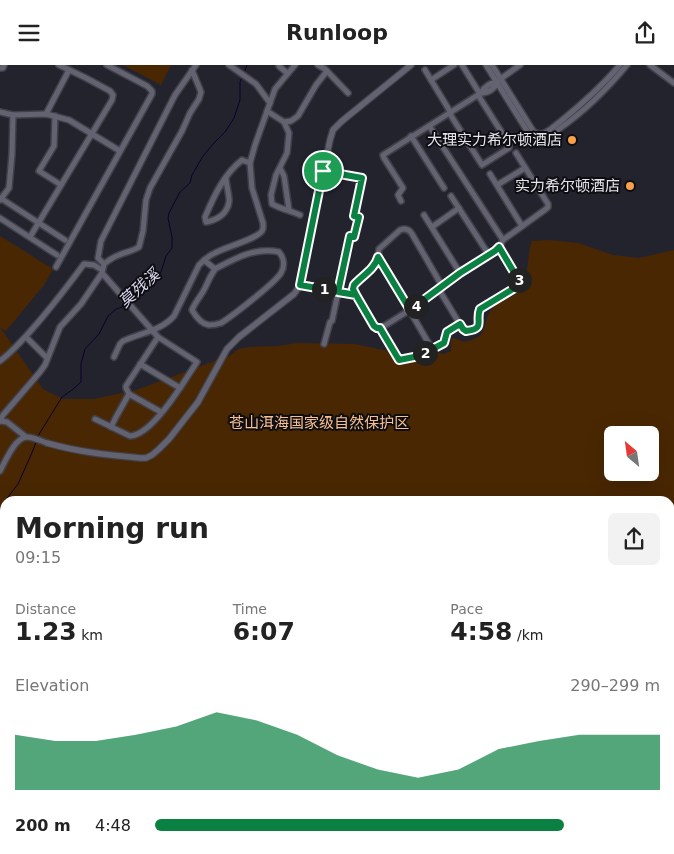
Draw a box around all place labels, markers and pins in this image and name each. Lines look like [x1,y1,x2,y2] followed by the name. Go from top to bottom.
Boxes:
[427,131,562,149] place label: 大理实力希尔顿酒店
[566,134,578,146] marker: 大理实力希尔顿酒店
[302,150,344,192] pin
[515,177,620,195] place label: 实力希尔顿酒店
[624,180,636,192] marker: 实力希尔顿酒店
[506,267,532,293] pin: 3
[312,277,336,301] pin: 1
[404,293,428,319] pin: 4
[412,341,438,365] pin: 2

